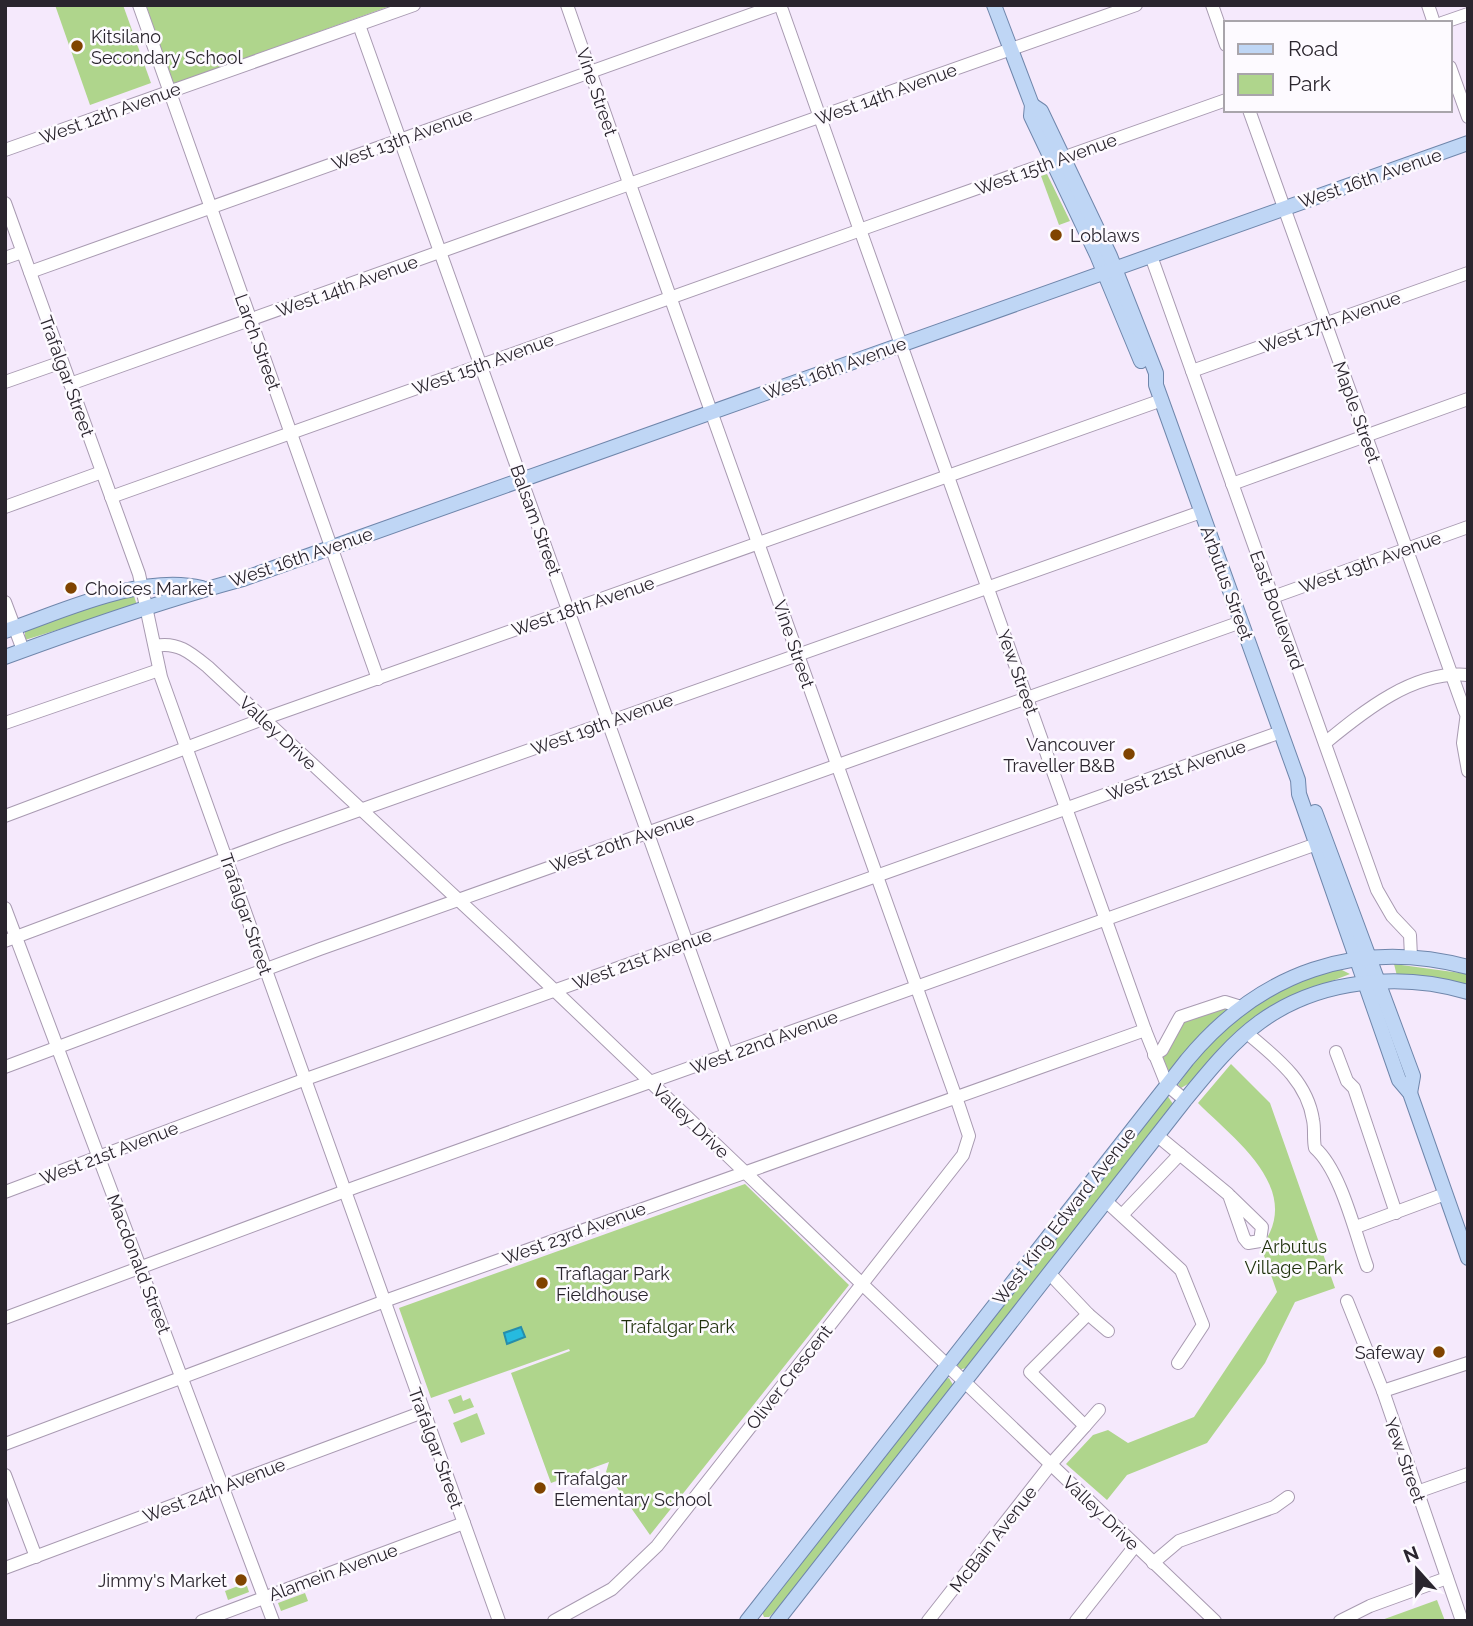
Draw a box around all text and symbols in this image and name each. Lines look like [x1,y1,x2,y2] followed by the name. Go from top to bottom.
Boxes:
[1224,21,1452,112] legend
[91,26,242,68] place label: Kitsilano Secondary School
[1288,36,1338,61] text: Road
[69,38,85,54] marker: Kitsilano Secondary School
[572,45,622,139] street label: Vine Street
[813,59,960,129] street label: West 14th Avenue
[1288,71,1331,96] text: Park
[37,78,184,148] street label: West 12th Avenue
[329,104,476,174] street label: West 13th Avenue
[973,129,1120,199] street label: West 15th Avenue
[1296,144,1445,212] street label: West 16th Avenue
[1070,225,1140,246] place label: Loblaws
[1048,227,1064,243] marker: Loblaws
[274,251,421,321] street label: West 14th Avenue
[1257,287,1404,357] street label: West 17th Avenue
[231,291,285,393] street label: Larch Street
[35,313,99,439] street label: Trafalgar Street
[410,329,557,399] street label: West 15th Avenue
[761,332,909,403] street label: West 16th Avenue
[1329,358,1385,466] street label: Maple Street
[506,462,566,578] street label: Balsam Street
[227,523,376,591] street label: West 16th Avenue
[1197,523,1257,643] street label: Arbutus Street
[1296,526,1444,597] street label: West 19th Avenue
[1246,548,1308,672] street label: East Boulevard
[509,572,658,640] street label: West 18th Avenue
[85,578,214,599] place label: Choices Market
[63,580,79,596] marker: Choices Market
[769,597,819,691] street label: Vine Street
[993,627,1043,717] street label: Yew Street
[528,688,676,759] street label: West 19th Avenue
[235,692,321,774] street label: Valley Drive
[1003,734,1116,776] place label: Vancouver Traveller B&B
[1104,735,1249,805] street label: West 21st Avenue
[1121,746,1137,762] marker: Vancouver Traveller B&B
[547,807,698,877] street label: West 20th Avenue
[215,850,277,978] street label: Trafalgar Street
[570,924,715,994] street label: West 21st Avenue
[688,1005,841,1078] street label: West 22nd Avenue
[648,1079,734,1163] street label: Valley Drive
[37,1117,182,1189] street label: West 21st Avenue
[988,1123,1140,1309] street label: West King Edward Avenue
[103,1191,175,1337] street label: Macdonald Street
[499,1197,649,1269] street label: West 23rd Avenue
[1245,1236,1344,1278] park label: Arbutus Village Park
[556,1263,670,1305] place label: Traflagar Park Fieldhouse
[534,1275,550,1291] marker: Traflagar Park Fieldhouse
[621,1316,736,1337] park label: Trafalgar Park
[742,1320,836,1434] street label: Oliver Crescent
[1355,1342,1425,1363] place label: Safeway
[1431,1344,1447,1360] marker: Safeway
[404,1385,468,1511] street label: Trafalgar Street
[1380,1415,1430,1505] street label: Yew Street
[140,1453,288,1527] street label: West 24th Avenue
[554,1468,712,1510] place label: Trafalgar Elementary School
[1058,1471,1144,1555] street label: Valley Drive
[532,1480,548,1496] marker: Trafalgar Elementary School
[945,1481,1041,1596] street label: McBain Avenue
[1382,1535,1452,1605] north arrow
[266,1539,401,1605] street label: Alamein Avenue
[1400,1541,1422,1567] text: N
[98,1570,227,1591] place label: Jimmy's Market
[233,1572,249,1588] marker: Jimmy's Market

